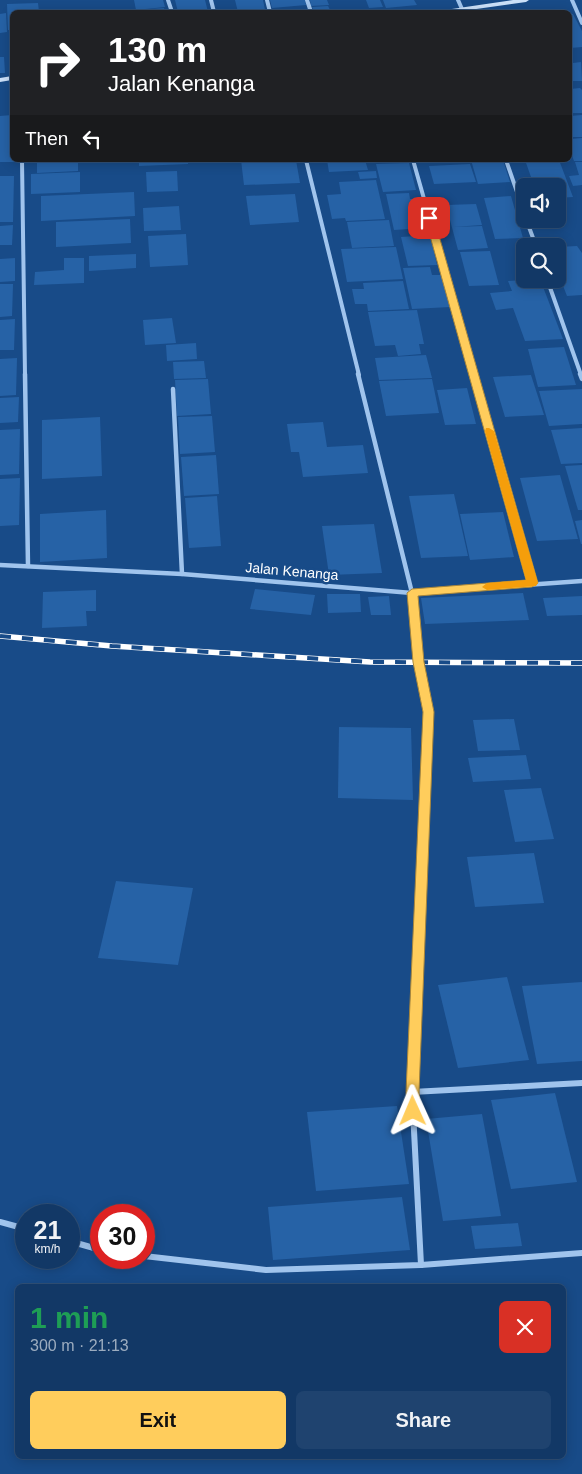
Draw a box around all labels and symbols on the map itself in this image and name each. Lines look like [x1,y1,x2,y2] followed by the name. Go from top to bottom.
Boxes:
[408,197,450,239] pin
[245,559,339,583] street label: Jalan Kenanga
[386,1084,438,1136] position arrow
[90,1204,155,1269] speed limit sign: 30

